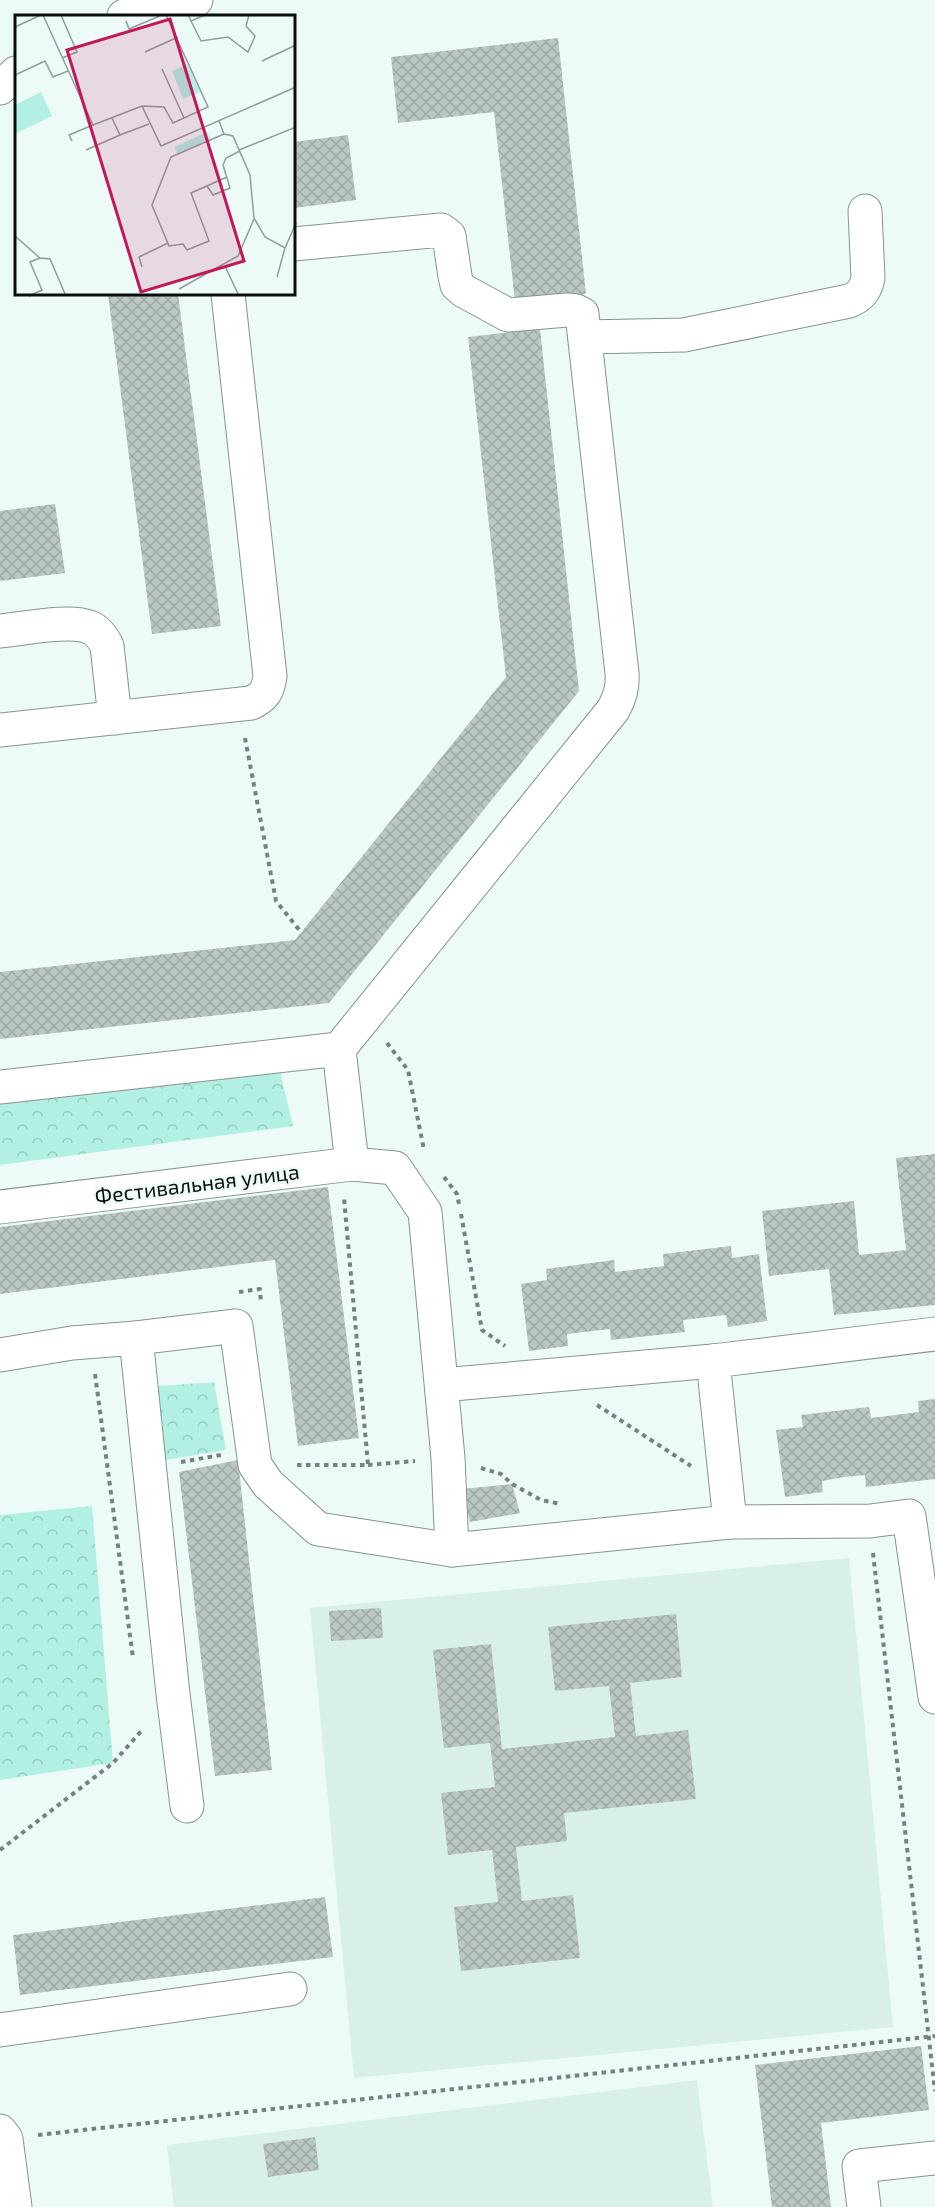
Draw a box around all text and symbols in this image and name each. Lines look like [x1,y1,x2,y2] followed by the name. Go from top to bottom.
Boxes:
[15,15,296,296] inset map
[93,1158,301,1209] street label: Фестивальная улица

